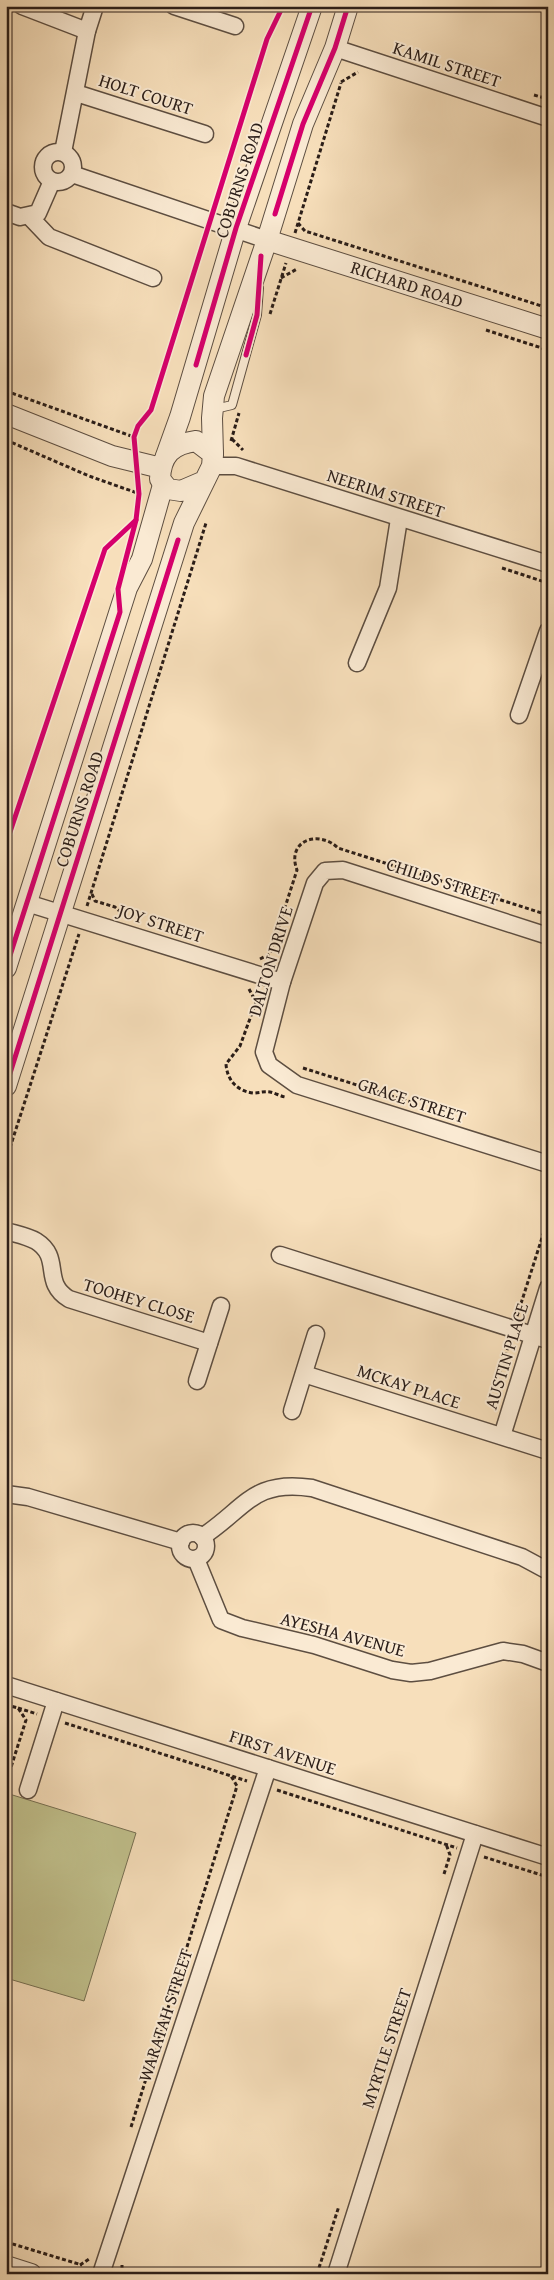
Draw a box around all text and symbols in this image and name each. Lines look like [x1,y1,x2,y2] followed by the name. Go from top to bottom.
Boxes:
[390,34,504,94] street label: KAMIL STREET
[96,66,196,122] street label: HOLT COURT
[208,119,270,241] street label: COBURNS ROAD
[347,253,467,315] street label: RICHARD ROAD
[324,461,448,525] street label: NEERIM STREET
[48,748,110,870] street label: COBURNS ROAD
[383,850,503,912] street label: CHILDS STREET
[113,896,207,949] street label: JOY STREET
[241,903,299,1019] street label: DALTON DRIVE
[355,1070,469,1130] street label: GRACE STREET
[80,1270,198,1330] street label: TOOHEY CLOSE
[477,1299,535,1413] street label: AUSTIN PLACE
[354,1357,464,1415] street label: MCKAY PLACE
[278,1604,408,1664] street label: AYESHA AVENUE
[226,1722,340,1782] street label: FIRST AVENUE
[131,1945,199,2085] street label: WARATAH STREET
[354,1984,418,2112] street label: MYRTLE STREET

